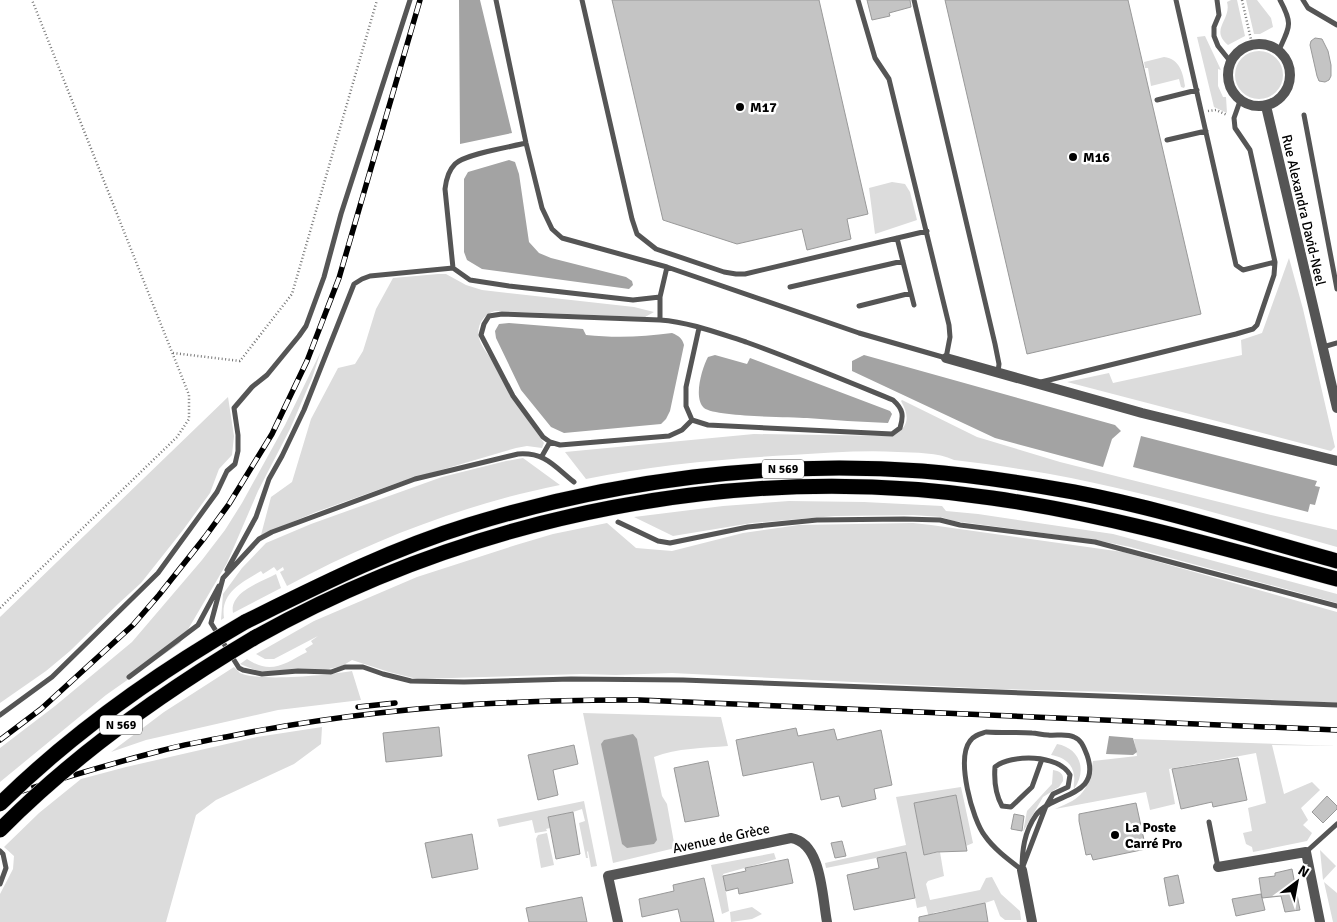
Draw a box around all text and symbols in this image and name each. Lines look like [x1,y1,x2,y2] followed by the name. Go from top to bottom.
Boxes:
[750,99,777,116] place label: M17
[734,101,746,113] marker: M17
[1278,133,1329,287] street label: Rue Alexandra David-Neel
[1083,149,1110,166] place label: M16
[1067,151,1079,163] marker: M16
[762,459,804,478] road number: N 569
[100,716,142,734] road number: N 569
[1125,819,1182,852] place label: La Poste Carré Pro
[671,820,771,857] street label: Avenue de Grèce
[1109,829,1121,841] marker: La Poste Carré Pro
[1272,857,1322,907] north arrow
[1295,862,1312,881] text: N

